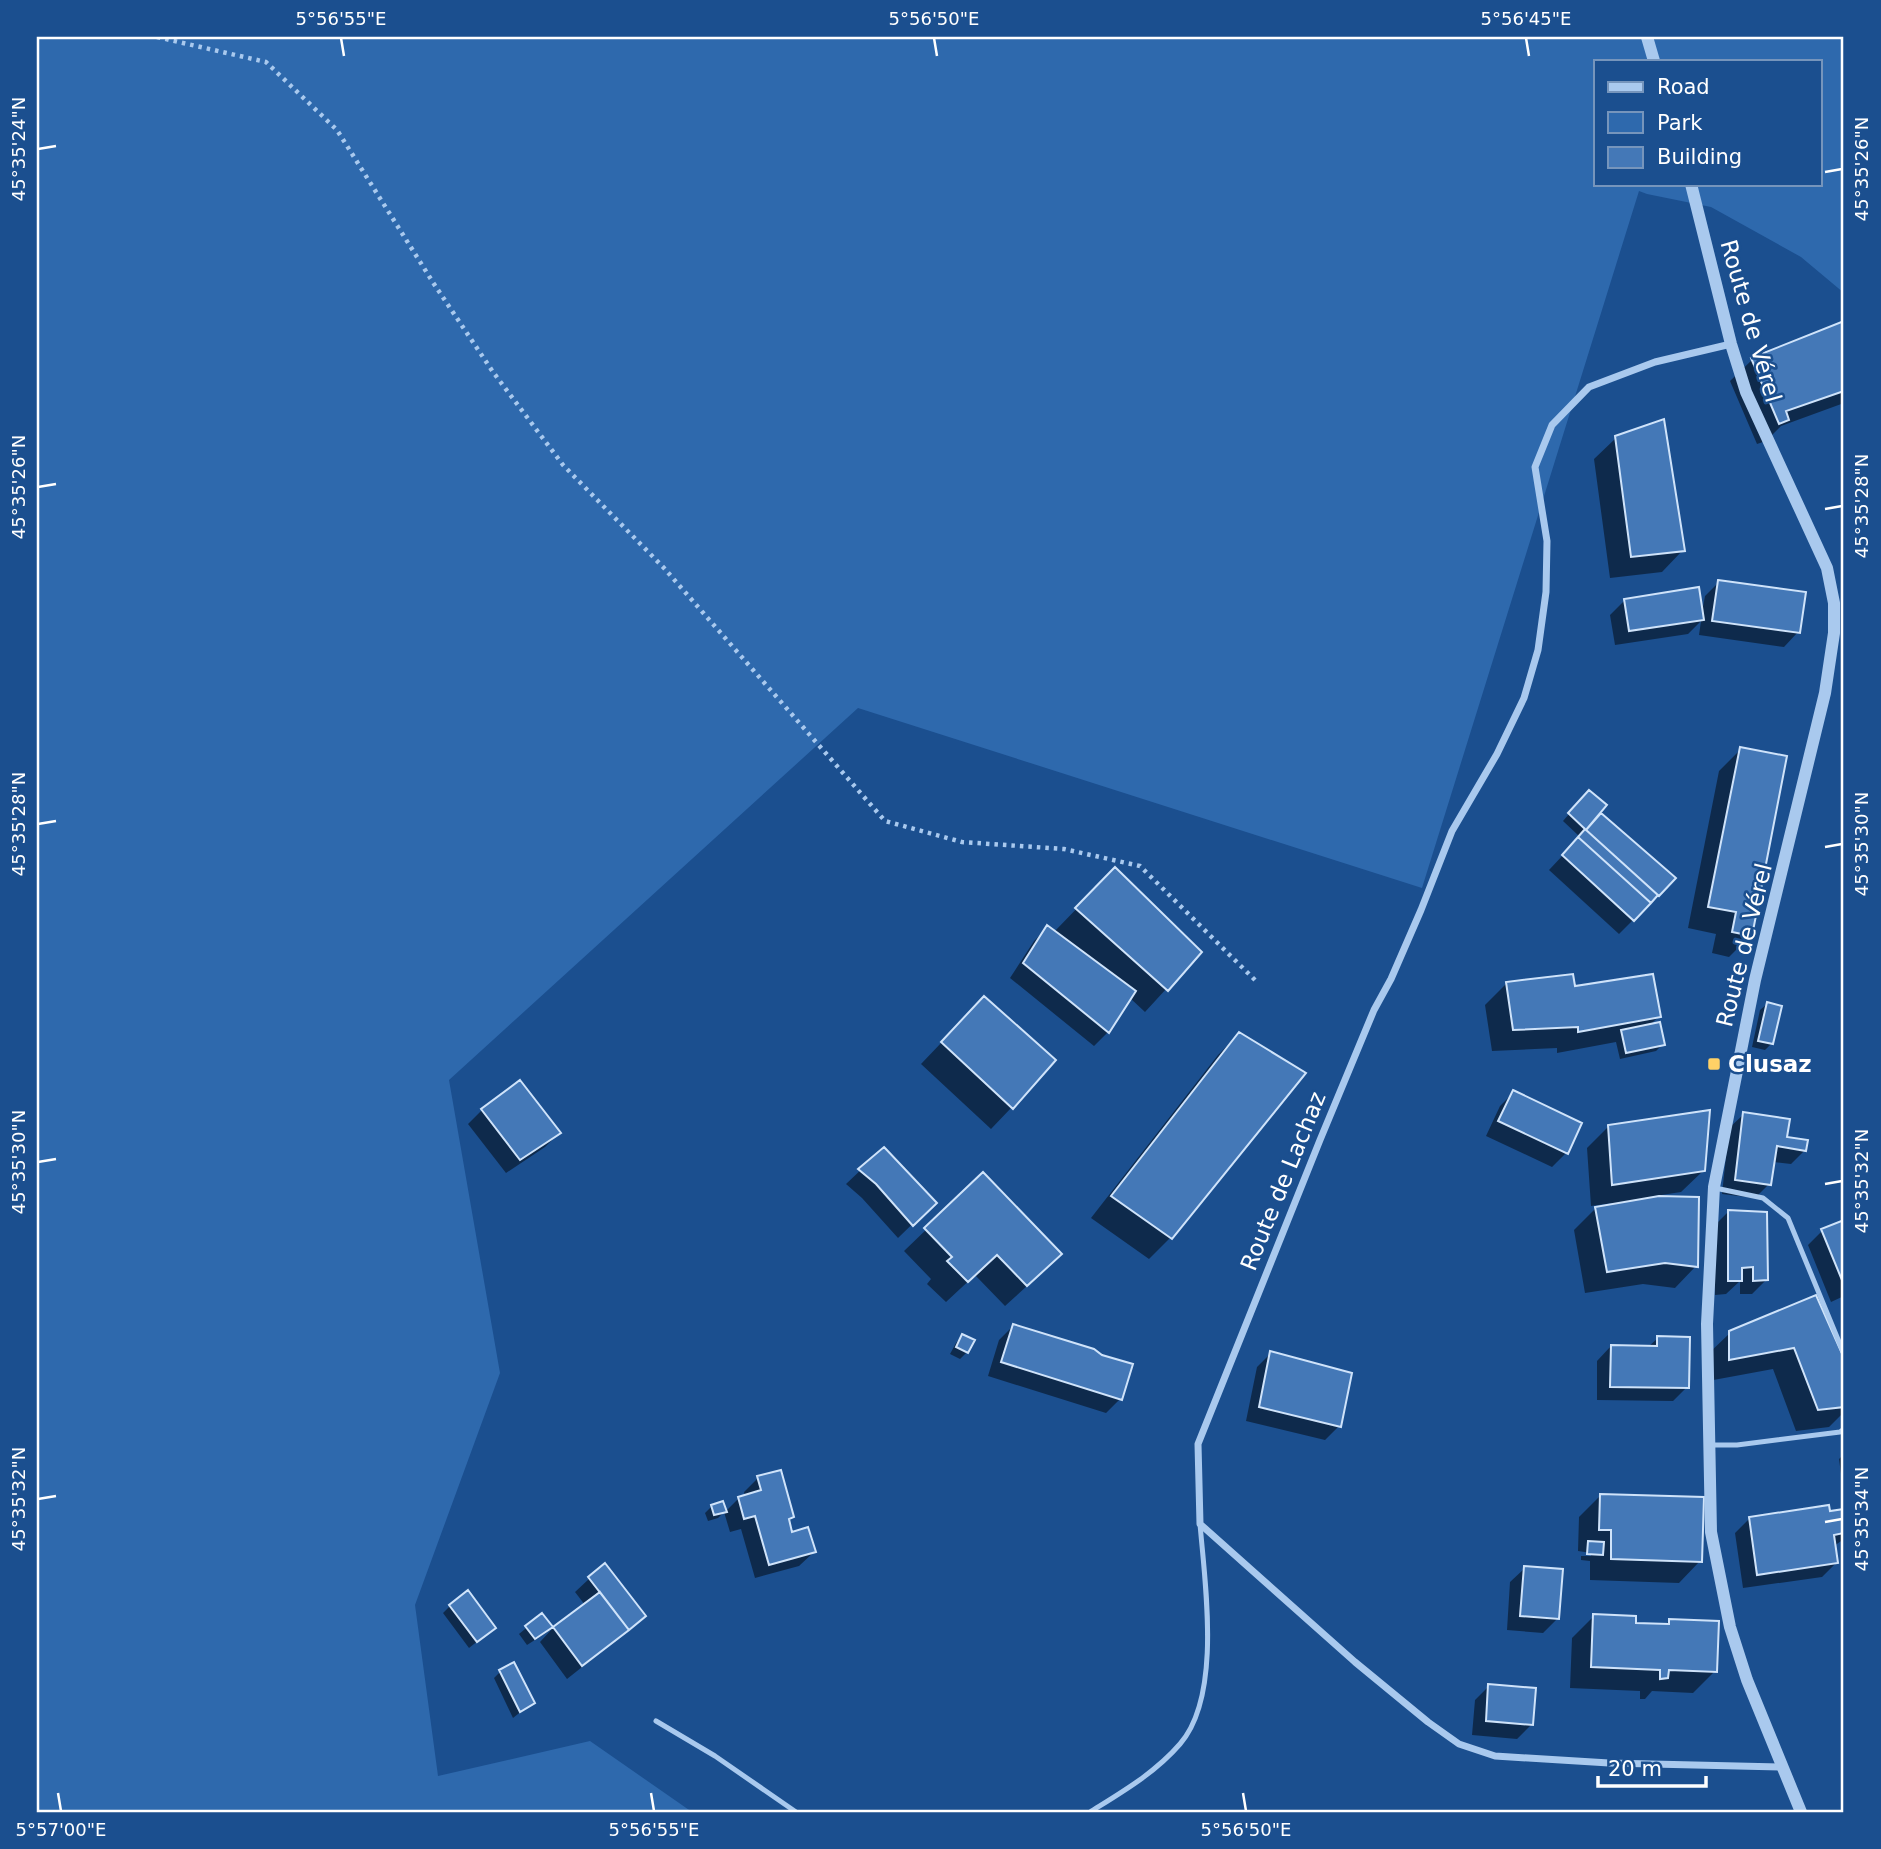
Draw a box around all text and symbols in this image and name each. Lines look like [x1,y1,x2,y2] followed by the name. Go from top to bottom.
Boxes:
[296,8,386,29] text: 5°56'55"E
[889,8,979,29] text: 5°56'50"E
[1481,8,1571,29] text: 5°56'45"E
[1594,60,1822,186] legend
[1657,75,1710,99] text: Road
[8,97,29,201] text: 45°35'24"N
[1657,111,1703,135] text: Park
[1851,117,1872,221] text: 45°35'26"N
[1657,145,1742,169] text: Building
[1715,237,1787,405] street label: Route de Vérel
[8,435,29,539] text: 45°35'26"N
[1851,454,1872,558] text: 45°35'28"N
[8,772,29,876] text: 45°35'28"N
[1851,792,1872,896] text: 45°35'30"N
[1711,860,1777,1030] street label: Route de Vérel
[1728,1051,1812,1077] place label: Clusaz
[1706,1056,1722,1072] marker: Clusaz
[1235,1088,1331,1274] street label: Route de Lachaz
[8,1110,29,1214] text: 45°35'30"N
[1851,1129,1872,1233] text: 45°35'32"N
[8,1447,29,1551] text: 45°35'32"N
[1851,1467,1872,1571] text: 45°35'34"N
[1598,1744,1706,1788] scale bar
[1608,1757,1662,1781] text: 20 m
[16,1819,106,1840] text: 5°57'00"E
[609,1819,699,1840] text: 5°56'55"E
[1201,1819,1291,1840] text: 5°56'50"E

